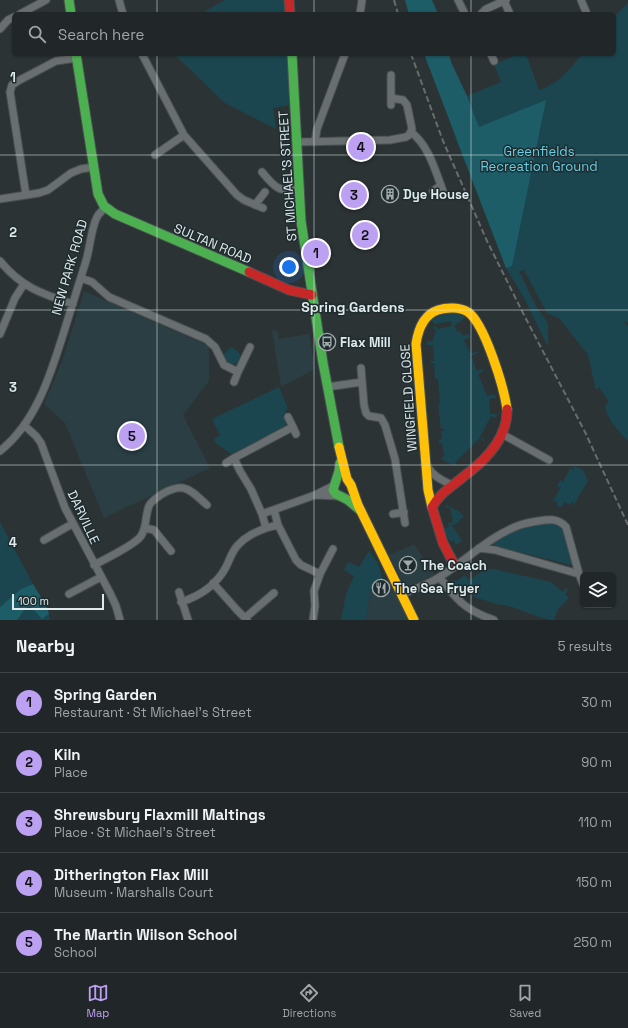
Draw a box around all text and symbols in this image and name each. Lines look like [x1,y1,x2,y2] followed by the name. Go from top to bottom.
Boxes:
[12,12,616,56] search box
[26,23,48,45] icon: search
[58,25,144,44] text: Search here
[10,69,16,86] text: 1
[274,110,301,242] street label: ST MICHAEL'S STREET
[348,132,374,162] pin: 4
[480,143,598,175] park label: Greenfields Recreation Ground
[341,180,367,210] pin: 3
[380,184,400,204] building icon: Dye House
[403,186,469,203] place label: Dye House
[48,217,91,317] street label: NEW PARK ROAD
[171,219,254,267] street label: SULTAN ROAD
[352,220,378,250] pin: 2
[9,224,17,241] text: 2
[303,238,329,268] pin: 1
[279,257,299,277] your location
[301,298,405,316] district label: Spring Gardens
[317,332,337,352] bus stop icon: Flax Mill
[340,334,391,351] place label: Flax Mill
[396,344,421,452] street label: WINGFIELD CLOSE
[9,379,17,396] text: 3
[119,421,145,451] pin: 5
[64,488,103,547] street label: DARVILLE
[9,534,17,551] text: 4
[398,555,418,575] bar icon: The Coach
[421,557,487,574] place label: The Coach
[580,572,616,608] map controls
[580,572,616,608] button: layers
[371,578,391,598] restaurant icon: The Sea Fryer
[394,580,479,597] place label: The Sea Fryer
[12,592,104,611] scale bar
[18,594,49,608] text: 100 m
[16,635,75,657] text: Nearby
[558,638,612,655] text: 5 results
[54,685,157,704] text: Spring Garden
[26,694,32,711] text: 1
[581,694,612,711] text: 30 m
[54,704,252,721] text: Restaurant · St Michael's Street
[54,745,81,764] text: Kiln
[25,754,33,771] text: 2
[581,754,612,771] text: 90 m
[54,764,88,781] text: Place
[54,805,266,824] text: Shrewsbury Flaxmill Maltings
[25,814,33,831] text: 3
[578,814,612,831] text: 110 m
[54,824,216,841] text: Place · St Michael's Street
[54,865,209,884] text: Ditherington Flax Mill
[25,874,33,891] text: 4
[576,874,612,891] text: 150 m
[54,884,214,901] text: Museum · Marshalls Court
[54,925,237,944] text: The Martin Wilson School
[25,934,33,951] text: 5
[574,934,612,951] text: 250 m
[54,944,97,961] text: School
[87,982,109,1020] tab: Map
[282,982,336,1020] tab: Directions
[509,982,541,1020] tab: Saved

